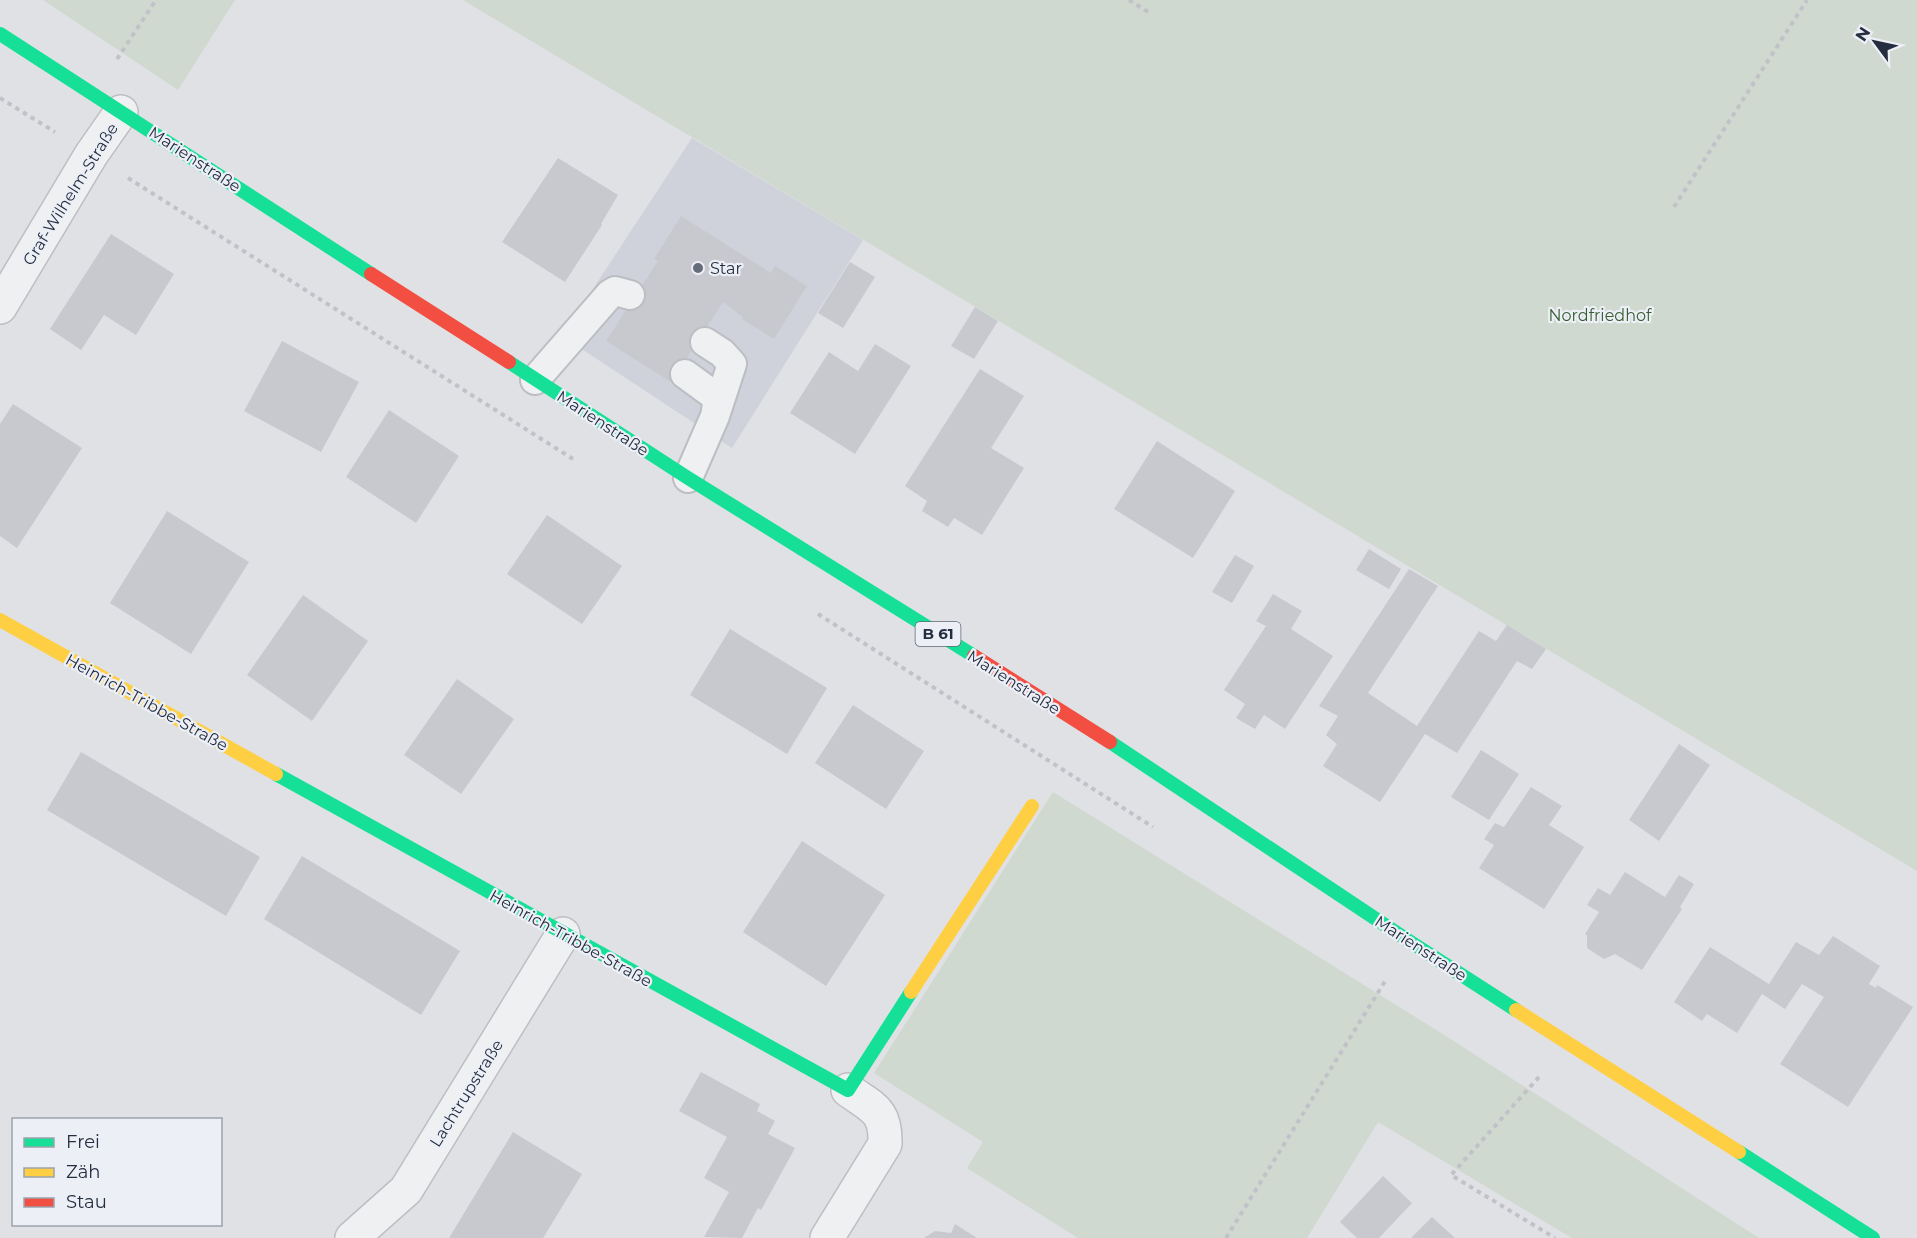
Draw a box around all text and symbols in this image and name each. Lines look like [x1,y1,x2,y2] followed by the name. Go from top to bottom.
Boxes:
[1845,12,1905,72] north arrow
[1851,24,1874,45] text: N
[19,120,122,269] street label: Graf-Wilhelm-Straße
[145,123,244,196] street label: Marienstraße
[710,259,742,278] place label: Star
[691,261,705,275] marker: Star
[1549,306,1652,325] park label: Nordfriedhof
[553,387,652,460] street label: Marienstraße
[916,622,960,646] road number: B 61
[964,646,1064,718] street label: Marienstraße
[62,650,231,755] street label: Heinrich-Tribbe-Straße
[486,886,655,991] street label: Heinrich-Tribbe-Straße
[1371,912,1470,985] street label: Marienstraße
[426,1036,507,1150] street label: Lachtrupstraße
[12,1118,222,1226] legend
[66,1131,100,1153] text: Frei
[66,1161,101,1183] text: Zäh
[66,1191,107,1213] text: Stau

